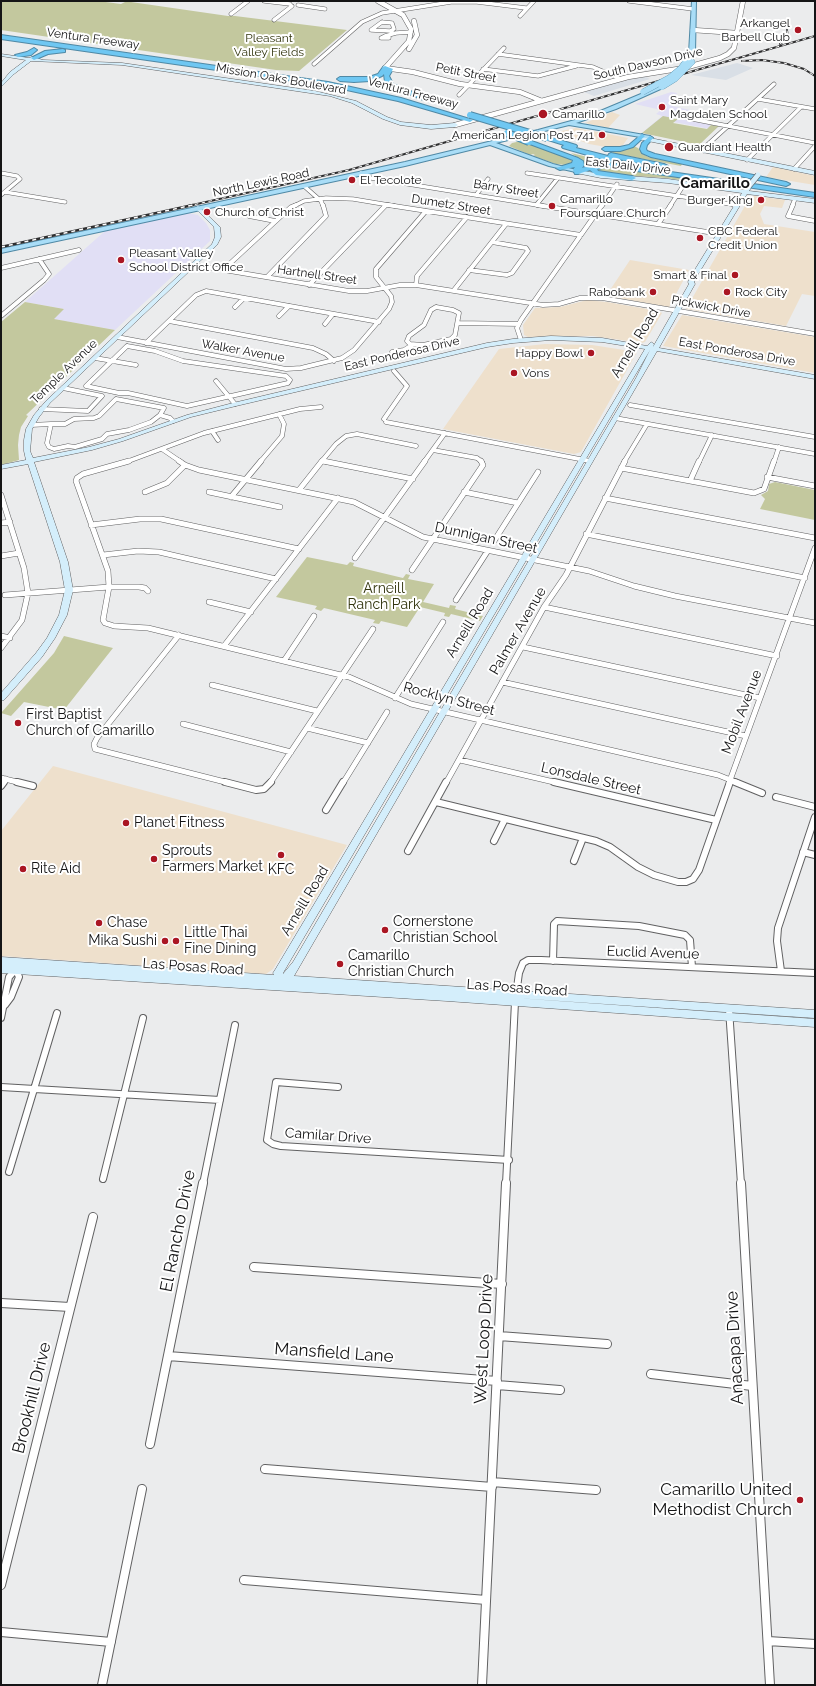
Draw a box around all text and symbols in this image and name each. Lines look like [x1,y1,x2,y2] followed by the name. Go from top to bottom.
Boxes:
[721,16,790,44] place label: Arkangel Barbell Club
[46,25,140,53] street label: Ventura Freeway
[793,25,803,35] marker: Arkangel Barbell Club
[234,31,304,59] park label: Pleasant Valley Fields
[592,44,704,84] street label: South Dawson Drive
[215,60,347,98] street label: Mission Oaks Boulevard
[435,60,497,86] street label: Petit Street
[366,74,460,112] street label: Ventura Freeway
[670,93,767,121] place label: Saint Mary Magdalen School
[657,102,667,112] marker: Saint Mary Magdalen School
[552,107,605,121] place label: Camarillo
[537,108,549,120] marker: Camarillo
[452,128,594,142] place label: American Legion Post 741
[597,130,607,140] marker: American Legion Post 741
[678,140,772,154] place label: Guardiant Health
[663,141,675,153] marker: Guardiant Health
[585,154,671,178] street label: East Daily Drive
[211,166,311,200] street label: North Lewis Road
[360,173,422,187] place label: El Tecolote
[680,174,750,192] district label: Camarillo
[347,175,357,185] marker: El Tecolote
[472,177,540,201] street label: Barry Street
[410,192,492,218] street label: Dumetz Street
[560,192,666,220] place label: Camarillo Foursquare Church
[687,193,753,207] place label: Burger King
[756,195,766,205] marker: Burger King
[547,201,557,211] marker: Camarillo Foursquare Church
[215,205,304,219] place label: Church of Christ
[202,207,212,217] marker: Church of Christ
[708,224,778,252] place label: CBC Federal Credit Union
[695,233,705,243] marker: CBC Federal Credit Union
[129,246,243,274] place label: Pleasant Valley School District Office
[116,255,126,265] marker: Pleasant Valley School District Office
[276,262,358,288] street label: Hartnell Street
[653,268,727,282] place label: Smart & Final
[730,270,740,280] marker: Smart & Final
[589,285,645,299] place label: Rabobank
[735,285,787,299] place label: Rock City
[648,287,658,297] marker: Rabobank
[722,287,732,297] marker: Rock City
[670,293,752,321] street label: Pickwick Drive
[608,305,662,381] street label: Arneill Road
[343,334,461,374] street label: East Ponderosa Drive
[678,335,796,369] street label: East Ponderosa Drive
[28,337,100,407] street label: Temple Avenue
[200,337,286,365] street label: Walker Avenue
[516,346,583,360] place label: Happy Bowl
[586,348,596,358] marker: Happy Bowl
[522,366,549,380] place label: Vons
[509,368,519,378] marker: Vons
[433,519,539,557] street label: Dunnigan Street
[348,581,420,614] park label: Arneill Ranch Park
[486,584,550,678] street label: Palmer Avenue
[443,585,497,661] street label: Arneill Road
[718,668,766,756] street label: Mobil Avenue
[401,679,497,719] street label: Rocklyn Street
[26,707,154,740] place label: First Baptist Church of Camarillo
[13,718,23,728] marker: First Baptist Church of Camarillo
[539,759,643,799] street label: Lonsdale Street
[134,815,225,831] place label: Planet Fitness
[121,818,131,828] marker: Planet Fitness
[162,843,263,876] place label: Sprouts Farmers Market
[276,850,286,860] marker: KFC
[149,854,159,864] marker: Sprouts Farmers Market
[31,861,81,877] place label: Rite Aid
[268,862,294,878] place label: KFC
[278,863,332,939] street label: Arneill Road
[18,864,28,874] marker: Rite Aid
[393,914,497,946] place label: Cornerstone Christian School
[107,915,147,931] place label: Chase
[94,918,104,928] marker: Chase
[184,925,256,958] place label: Little Thai Fine Dining
[380,925,390,935] marker: Cornerstone Christian School
[88,933,157,949] place label: Mika Sushi
[160,936,170,946] marker: Mika Sushi
[171,936,181,946] marker: Little Thai Fine Dining
[606,943,700,963] street label: Euclid Avenue
[348,948,454,980] place label: Camarillo Christian Church
[142,955,244,979] street label: Las Posas Road
[335,959,345,969] marker: Camarillo Christian Church
[466,976,568,1000] street label: Las Posas Road
[284,1125,372,1147] street label: Camilar Drive
[156,1168,200,1294] street label: El Rancho Drive
[470,1273,498,1405] street label: West Loop Drive
[722,1291,748,1405] street label: Anacapa Drive
[274,1339,394,1367] street label: Mansfield Lane
[8,1340,56,1456] street label: Brookhill Drive
[652,1480,792,1520] place label: Camarillo United Methodist Church
[795,1495,805,1505] marker: Camarillo United Methodist Church

